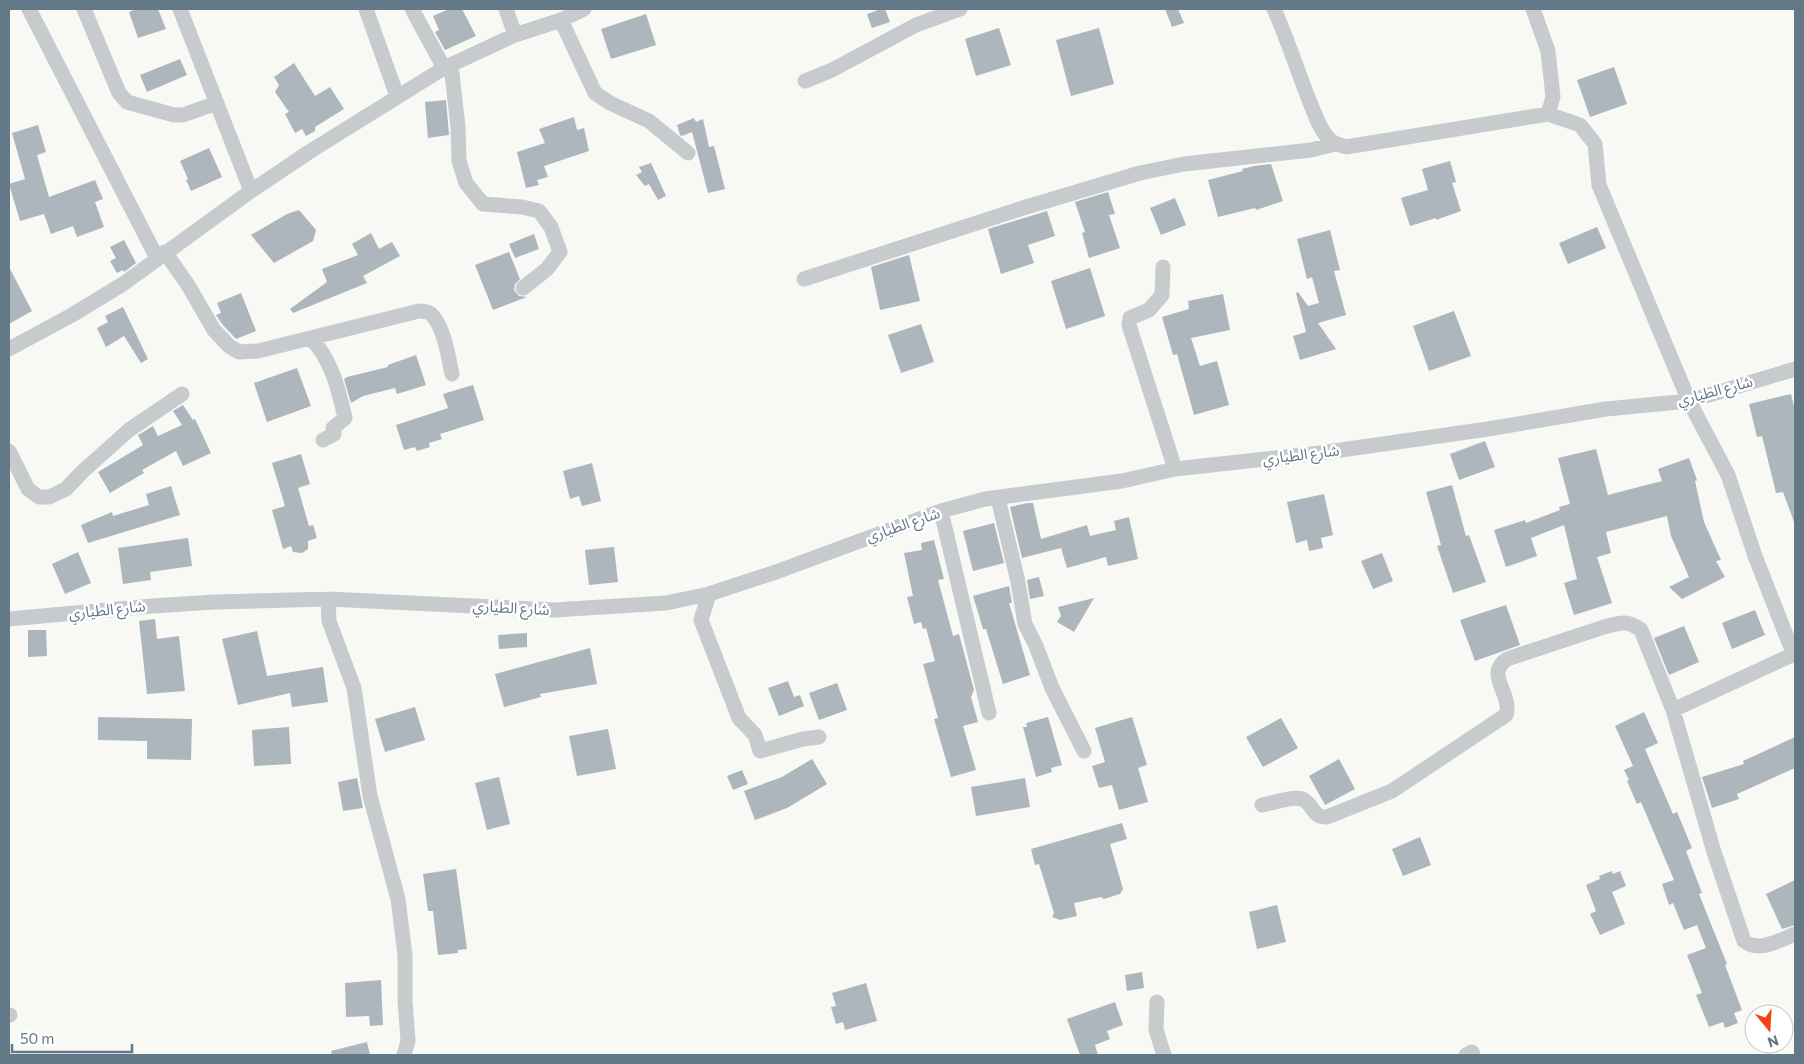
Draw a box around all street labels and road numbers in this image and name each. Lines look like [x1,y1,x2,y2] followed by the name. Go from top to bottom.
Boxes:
[1675,371,1756,413] street label: شارع الطياري
[1262,440,1341,472] street label: شارع الطياري
[863,503,944,549] street label: شارع الطياري
[68,596,147,626] street label: شارع الطياري
[472,596,550,622] street label: شارع الطياري

